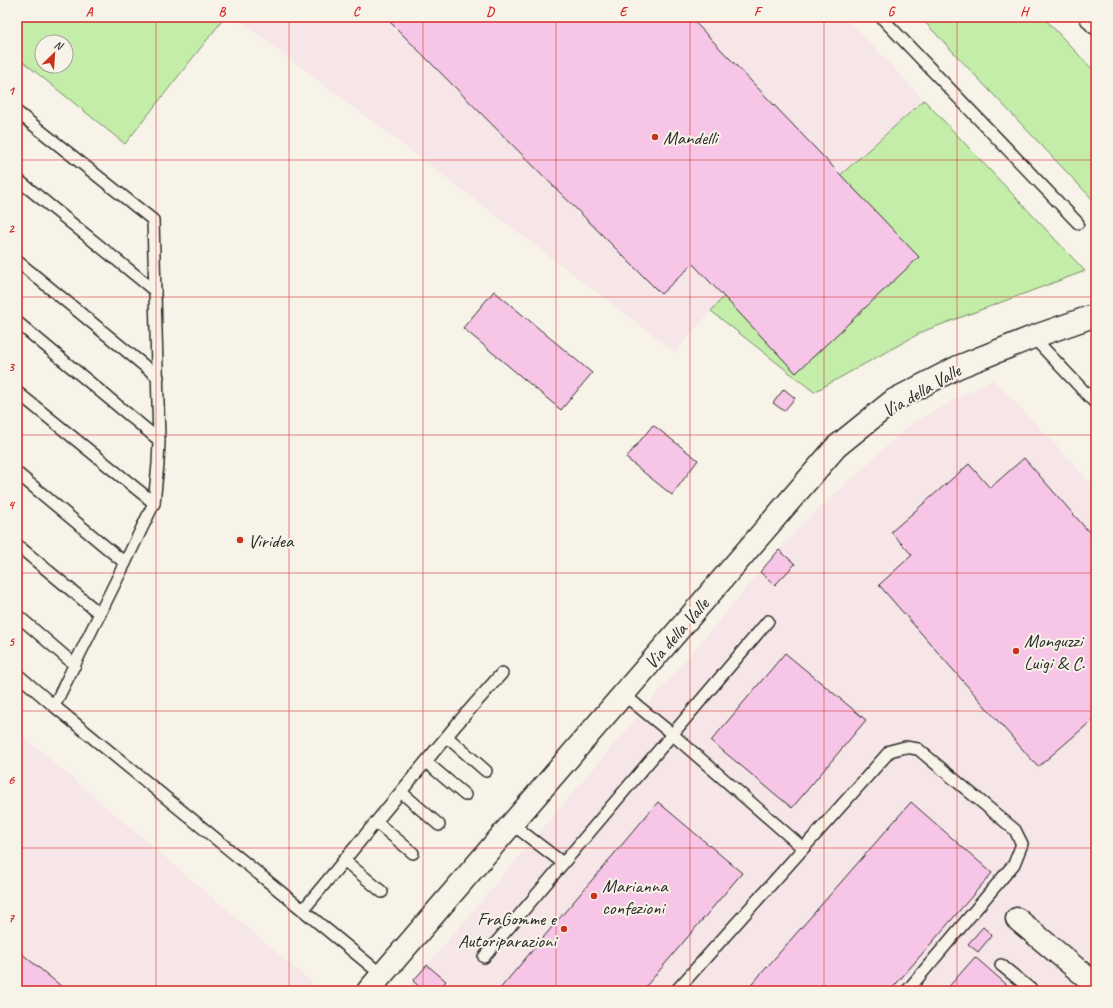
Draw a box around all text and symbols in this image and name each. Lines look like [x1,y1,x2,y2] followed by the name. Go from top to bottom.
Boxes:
[86,4,94,20] text: A
[219,4,227,20] text: B
[353,4,361,20] text: C
[486,4,495,20] text: D
[620,4,629,20] text: E
[754,4,763,20] text: F
[888,4,896,20] text: G
[1020,4,1030,20] text: H
[34,34,74,74] north arrow
[52,37,66,54] text: N
[8,83,16,99] text: 1
[663,126,720,150] place label: Mandelli
[650,132,660,142] marker: Mandelli
[8,221,15,237] text: 2
[878,358,967,423] street label: Via della Valle
[8,359,15,375] text: 3
[8,497,16,513] text: 4
[248,529,295,553] place label: Viridea
[235,535,245,545] marker: Viridea
[639,592,715,674] street label: Via della Valle
[1024,629,1085,675] place label: Monguzzi Luigi & C.
[8,634,15,650] text: 5
[1011,646,1021,656] marker: Monguzzi Luigi & C.
[8,772,15,788] text: 6
[602,874,669,920] place label: Marianna confezioni
[589,891,599,901] marker: Marianna confezioni
[458,907,558,953] place label: FraGomme e Autoriparazioni
[8,910,15,926] text: 7
[559,924,569,934] marker: FraGomme e Autoriparazioni

